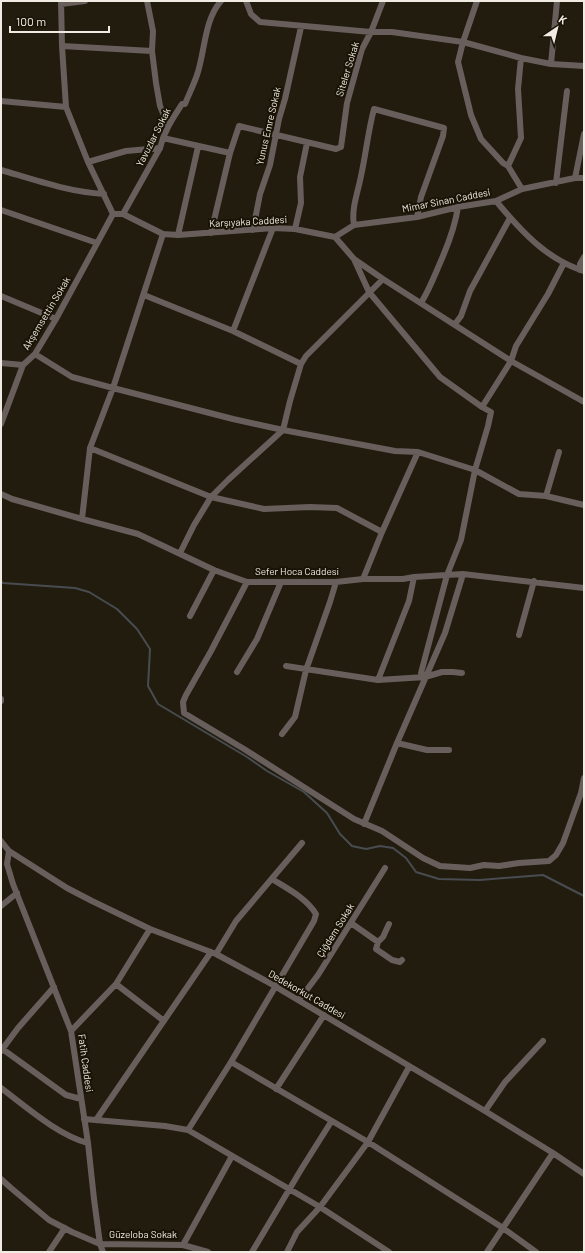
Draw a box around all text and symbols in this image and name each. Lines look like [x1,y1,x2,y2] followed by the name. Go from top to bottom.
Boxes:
[10,8,109,34] scale bar
[537,8,577,48] north arrow
[556,12,570,27] text: K
[16,14,46,28] text: 100 m
[333,40,361,98] street label: Siteler Sokak
[253,86,283,166] street label: Yunus Emre Sokak
[133,106,173,168] street label: Yavuzlar Sokak
[401,186,491,214] street label: Mimar Sinan Caddesi
[209,213,287,229] street label: Karşıyaka Caddesi
[19,274,73,352] street label: Akşemsettin Sokak
[255,565,339,577] street label: Sefer Hoca Caddesi
[314,901,356,959] street label: Çiğdem Sokak
[266,967,348,1021] street label: Dedekorkut Caddesi
[76,1033,96,1093] street label: Fatih Caddesi
[109,1228,177,1240] street label: Güzeloba Sokak

